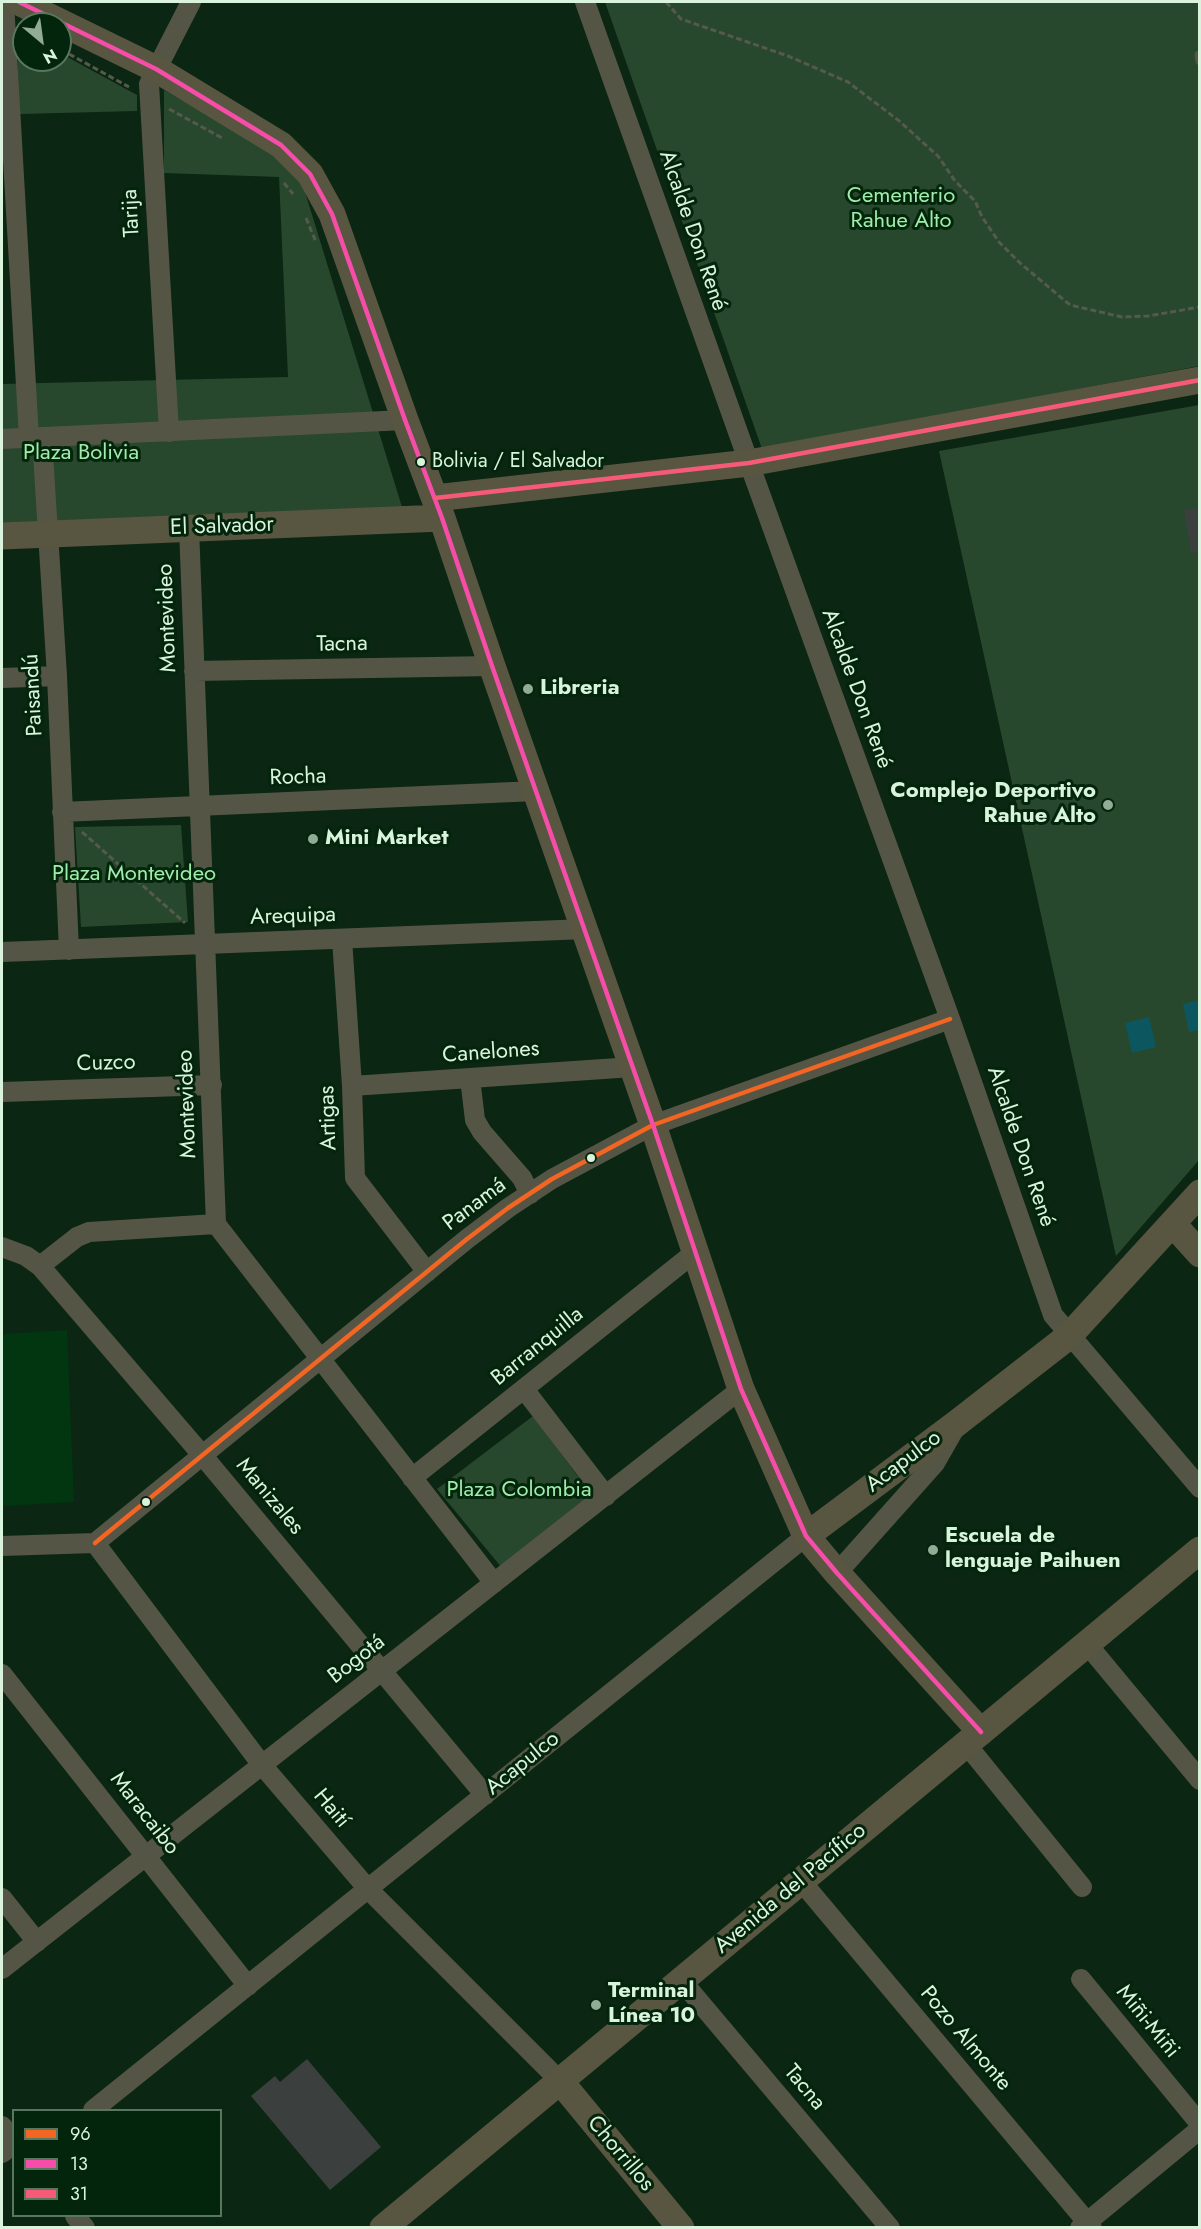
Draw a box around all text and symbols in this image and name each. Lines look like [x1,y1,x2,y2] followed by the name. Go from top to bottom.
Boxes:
[12,12,72,72] north arrow
[39,43,61,70] text: N
[652,147,732,315] street label: Alcalde Don René
[847,184,955,236] park label: Cementerio Rahue Alto
[118,188,146,238] street label: Tarija
[23,441,139,467] park label: Plaza Bolivia
[432,450,604,474] place label: Bolivia / El Salvador
[415,456,427,468] marker: Bolivia / El Salvador
[170,512,274,542] street label: El Salvador
[153,563,183,673] street label: Montevideo
[815,606,897,772] street label: Alcalde Don René
[316,631,368,659] street label: Tacna
[19,653,49,737] street label: Paisandú
[540,676,620,702] place label: Libreria
[521,682,535,696] marker: Libreria
[269,764,327,792] street label: Rocha
[890,779,1096,830] place label: Complejo Deportivo Rahue Alto
[1101,798,1115,812] marker: Complejo Deportivo Rahue Alto
[325,826,448,852] place label: Mini Market
[306,832,320,846] marker: Mini Market
[52,862,216,888] park label: Plaza Montevideo
[250,902,336,932] street label: Arequipa
[442,1036,540,1070] street label: Canelones
[173,1049,203,1159] street label: Montevideo
[76,1050,136,1078] street label: Cuzco
[980,1063,1060,1231] street label: Alcalde Don René
[315,1085,343,1151] street label: Artigas
[585,1152,597,1164] unlabelled marker
[438,1173,512,1237] street label: Panamá
[487,1302,589,1392] street label: Barranquilla
[861,1425,947,1499] street label: Acapulco
[229,1453,309,1541] street label: Manizales
[446,1478,592,1504] park label: Plaza Colombia
[140,1496,152,1508] unlabelled marker
[945,1524,1121,1576] place label: Escuela de lenguaje Paihuen
[926,1543,940,1557] marker: Escuela de lenguaje Paihuen
[323,1630,391,1690] street label: Bogotá
[481,1726,565,1802] street label: Acapulco
[103,1767,185,1861] street label: Maracaibo
[307,1784,355,1834] street label: Haití
[710,1818,872,1960] street label: Avenida del Pacífico
[608,1979,695,2030] place label: Terminal Línea 10
[1110,1980,1184,2064] street label: Miñi-Miñi
[914,1981,1016,2097] street label: Pozo Almonte
[589,1998,603,2012] marker: Terminal Línea 10
[777,2060,831,2116] street label: Tacna
[12,2109,222,2217] legend
[581,2111,659,2197] street label: Chorrillos
[70,2121,91,2147] text: 96
[70,2151,88,2177] text: 13
[70,2181,88,2207] text: 31

